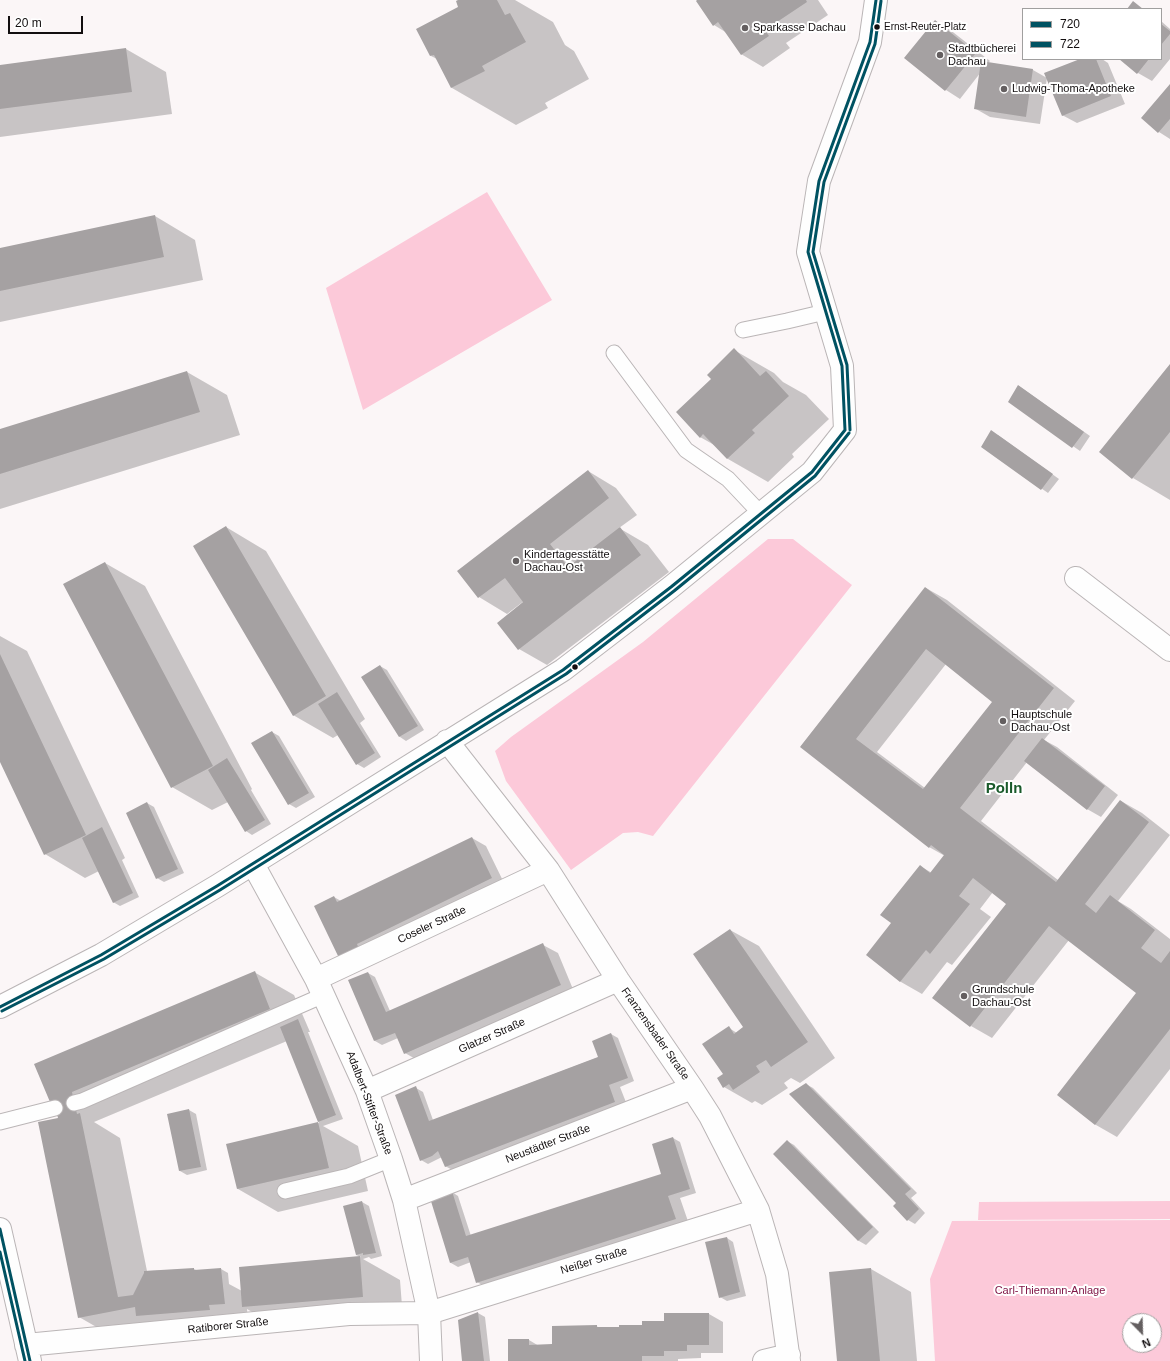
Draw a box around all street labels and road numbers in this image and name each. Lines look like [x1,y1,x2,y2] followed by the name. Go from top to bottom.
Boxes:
[396,903,468,947] street label: Coseler Straße
[618,985,692,1083] street label: Franzensbader Straße
[457,1015,527,1057] street label: Glatzer Straße
[343,1049,395,1157] street label: Adalbert-Stifter-Straße
[504,1122,592,1166] street label: Neustädter Straße
[559,1245,629,1277] street label: Neißer Straße
[187,1315,269,1337] street label: Ratiborer Straße

